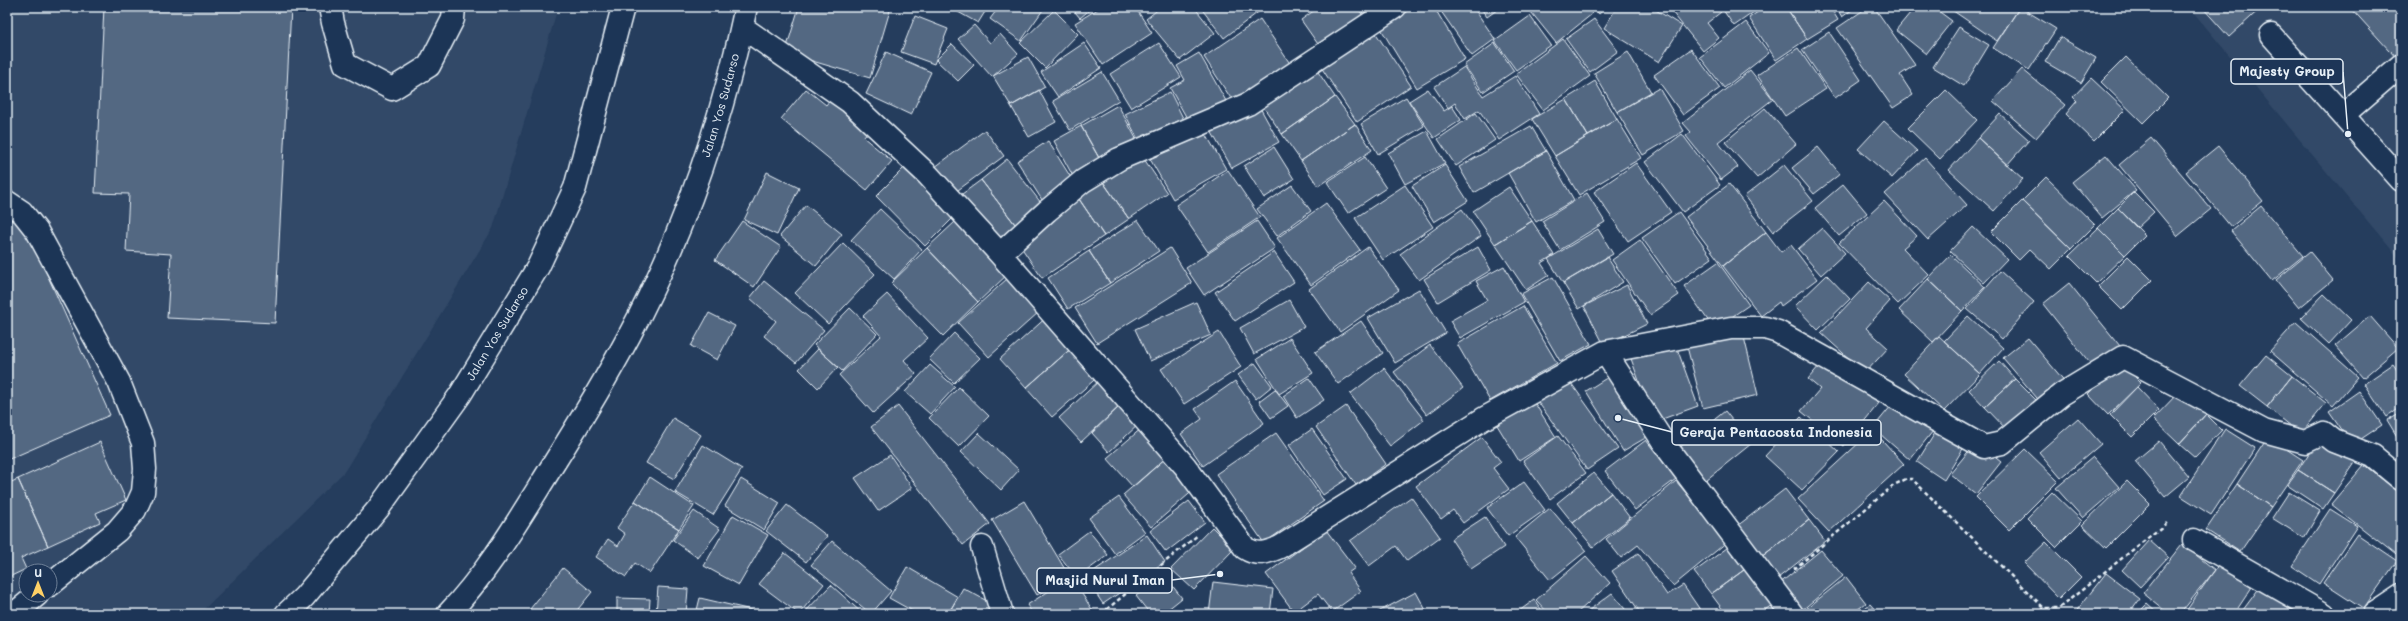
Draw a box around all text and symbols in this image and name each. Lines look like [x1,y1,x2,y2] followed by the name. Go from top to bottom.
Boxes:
[697,52,742,159] street label: Jalan Yos Sudarso
[2231,59,2343,84] callout: Majesty Group
[2239,62,2335,80] text: Majesty Group
[462,283,531,383] street label: Jalan Yos Sudarso
[1672,420,1881,445] callout: Geraja Pentacosta Indonesia
[1680,423,1872,440] text: Geraja Pentacosta Indonesia
[18,563,58,603] north arrow
[34,565,42,580] text: U
[1037,568,1172,593] callout: Masjid Nurul Iman
[1045,571,1165,588] text: Masjid Nurul Iman

